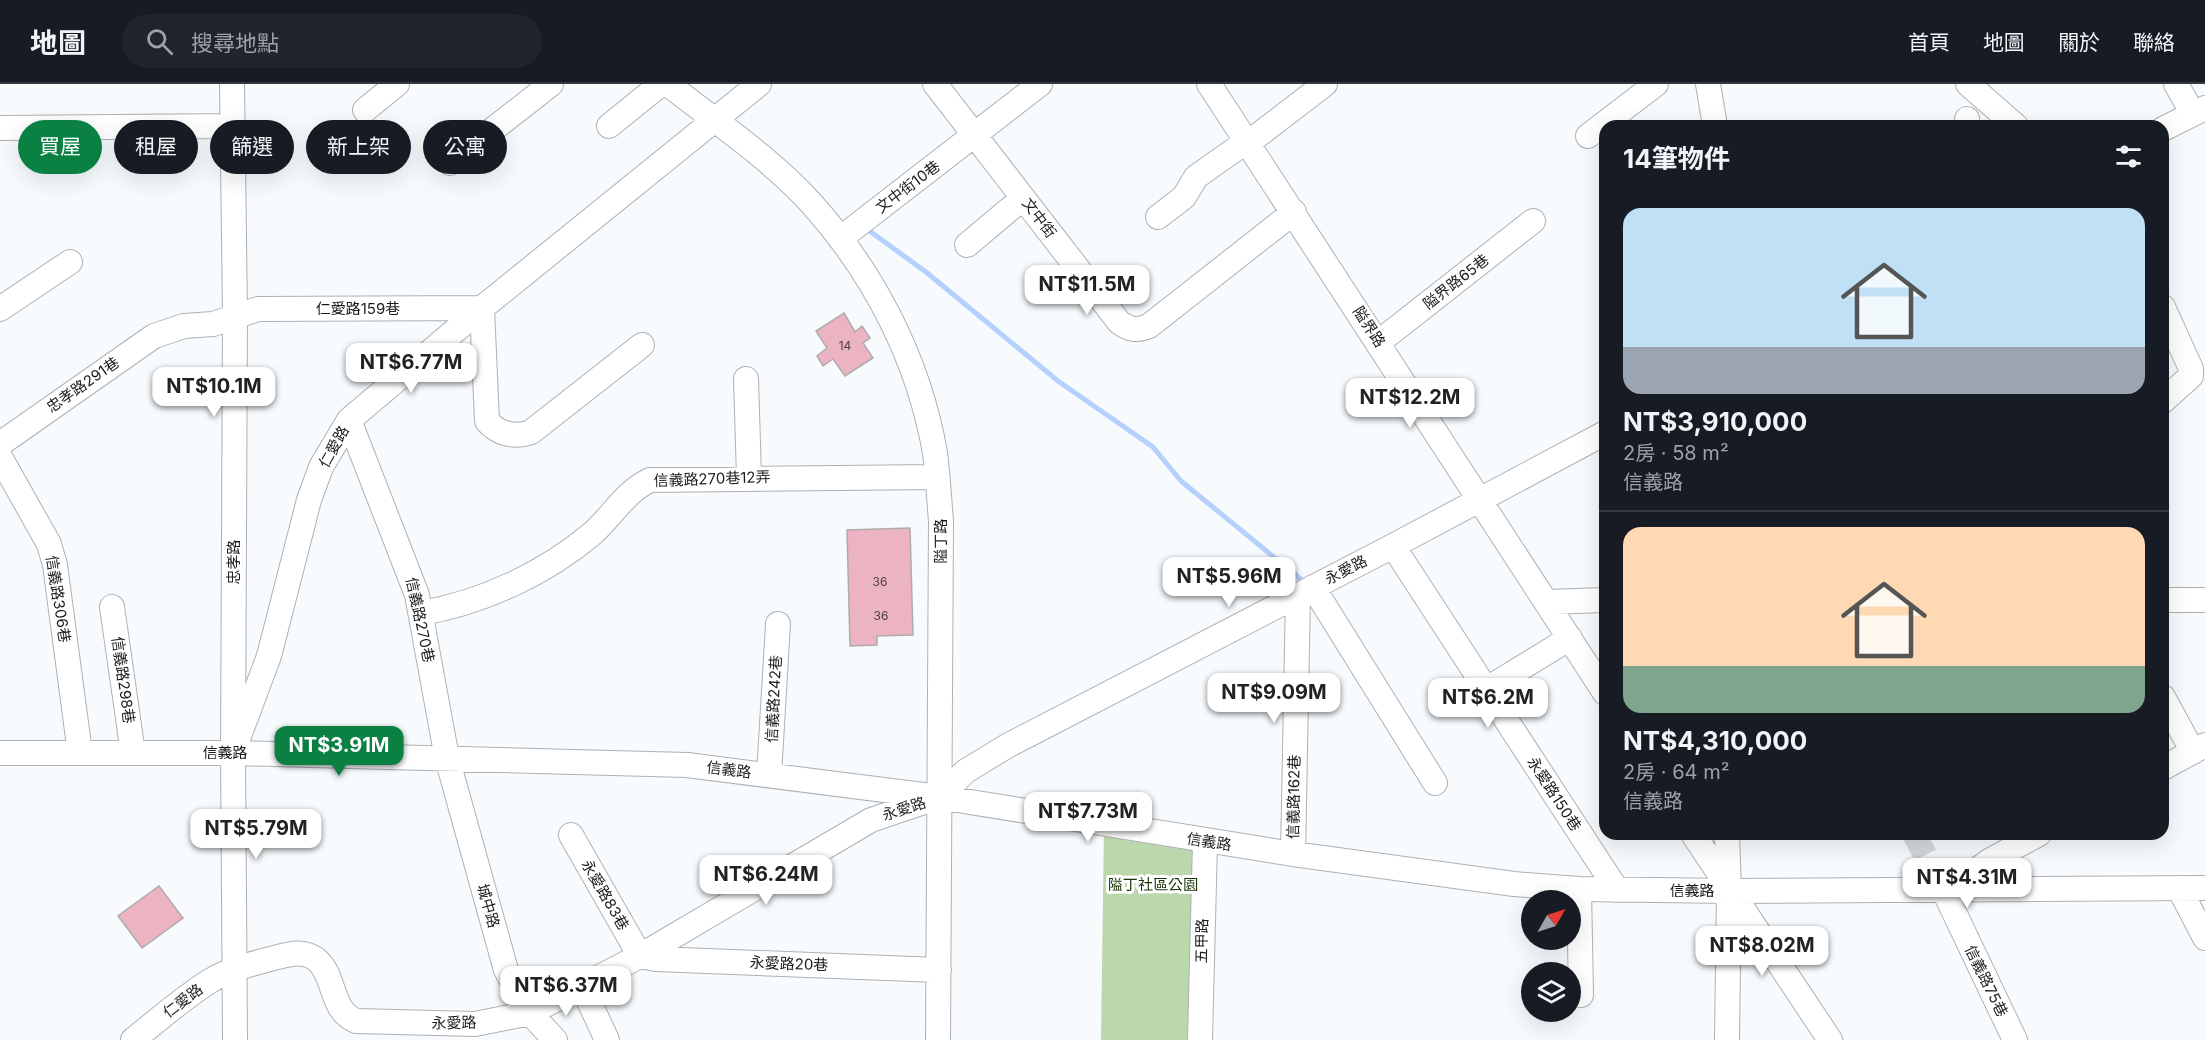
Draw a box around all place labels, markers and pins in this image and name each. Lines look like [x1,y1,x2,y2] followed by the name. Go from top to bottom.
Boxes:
[1025,265,1149,316] pin: NT$11.5M
[349,343,473,394] pin: NT$6.77M
[152,367,276,418] pin: NT$10.1M
[1348,378,1472,429] pin: NT$12.2M
[1167,557,1291,608] pin: NT$5.96M
[1212,673,1336,724] pin: NT$9.09M
[1433,678,1543,729] pin: NT$6.2M
[277,726,401,777] pin: NT$3.91M
[1026,792,1150,843] pin: NT$7.73M
[194,809,318,860] pin: NT$5.79M
[704,855,828,906] pin: NT$6.24M
[1905,858,2029,909] pin: NT$4.31M
[1700,926,1824,977] pin: NT$8.02M
[504,966,628,1017] pin: NT$6.37M

